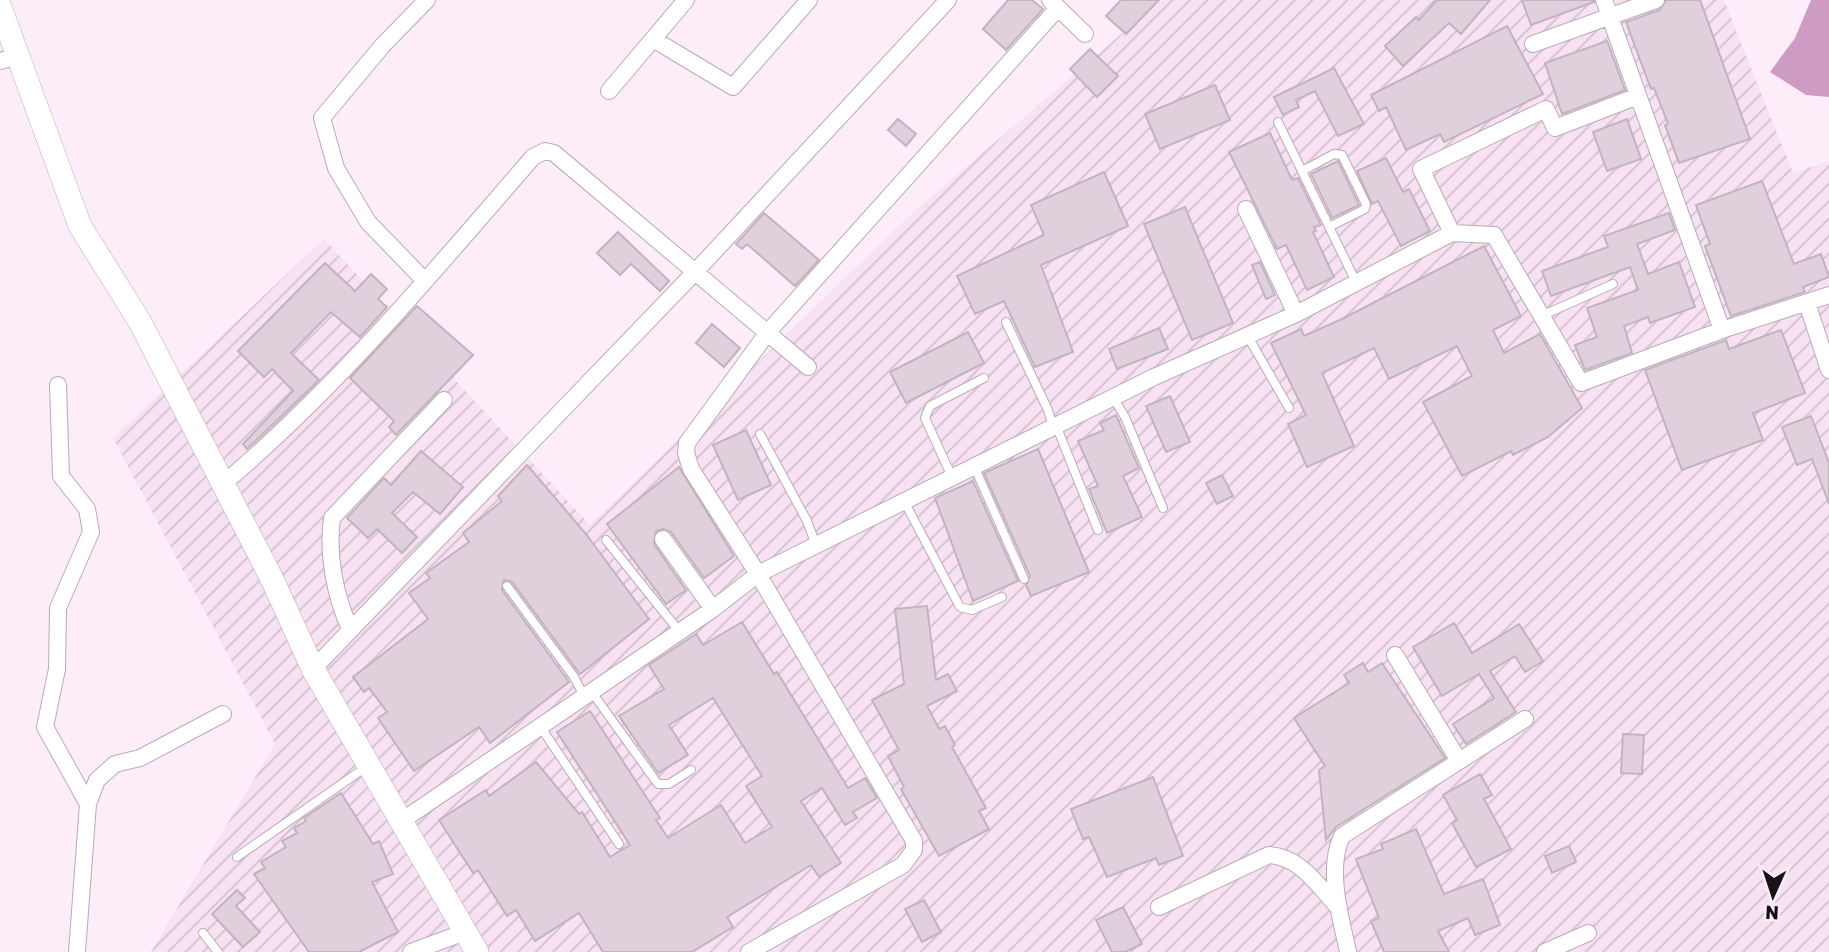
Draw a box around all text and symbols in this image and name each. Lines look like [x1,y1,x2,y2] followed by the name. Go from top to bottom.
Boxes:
[1738,861,1808,931] north arrow
[1765,901,1780,924] text: N

